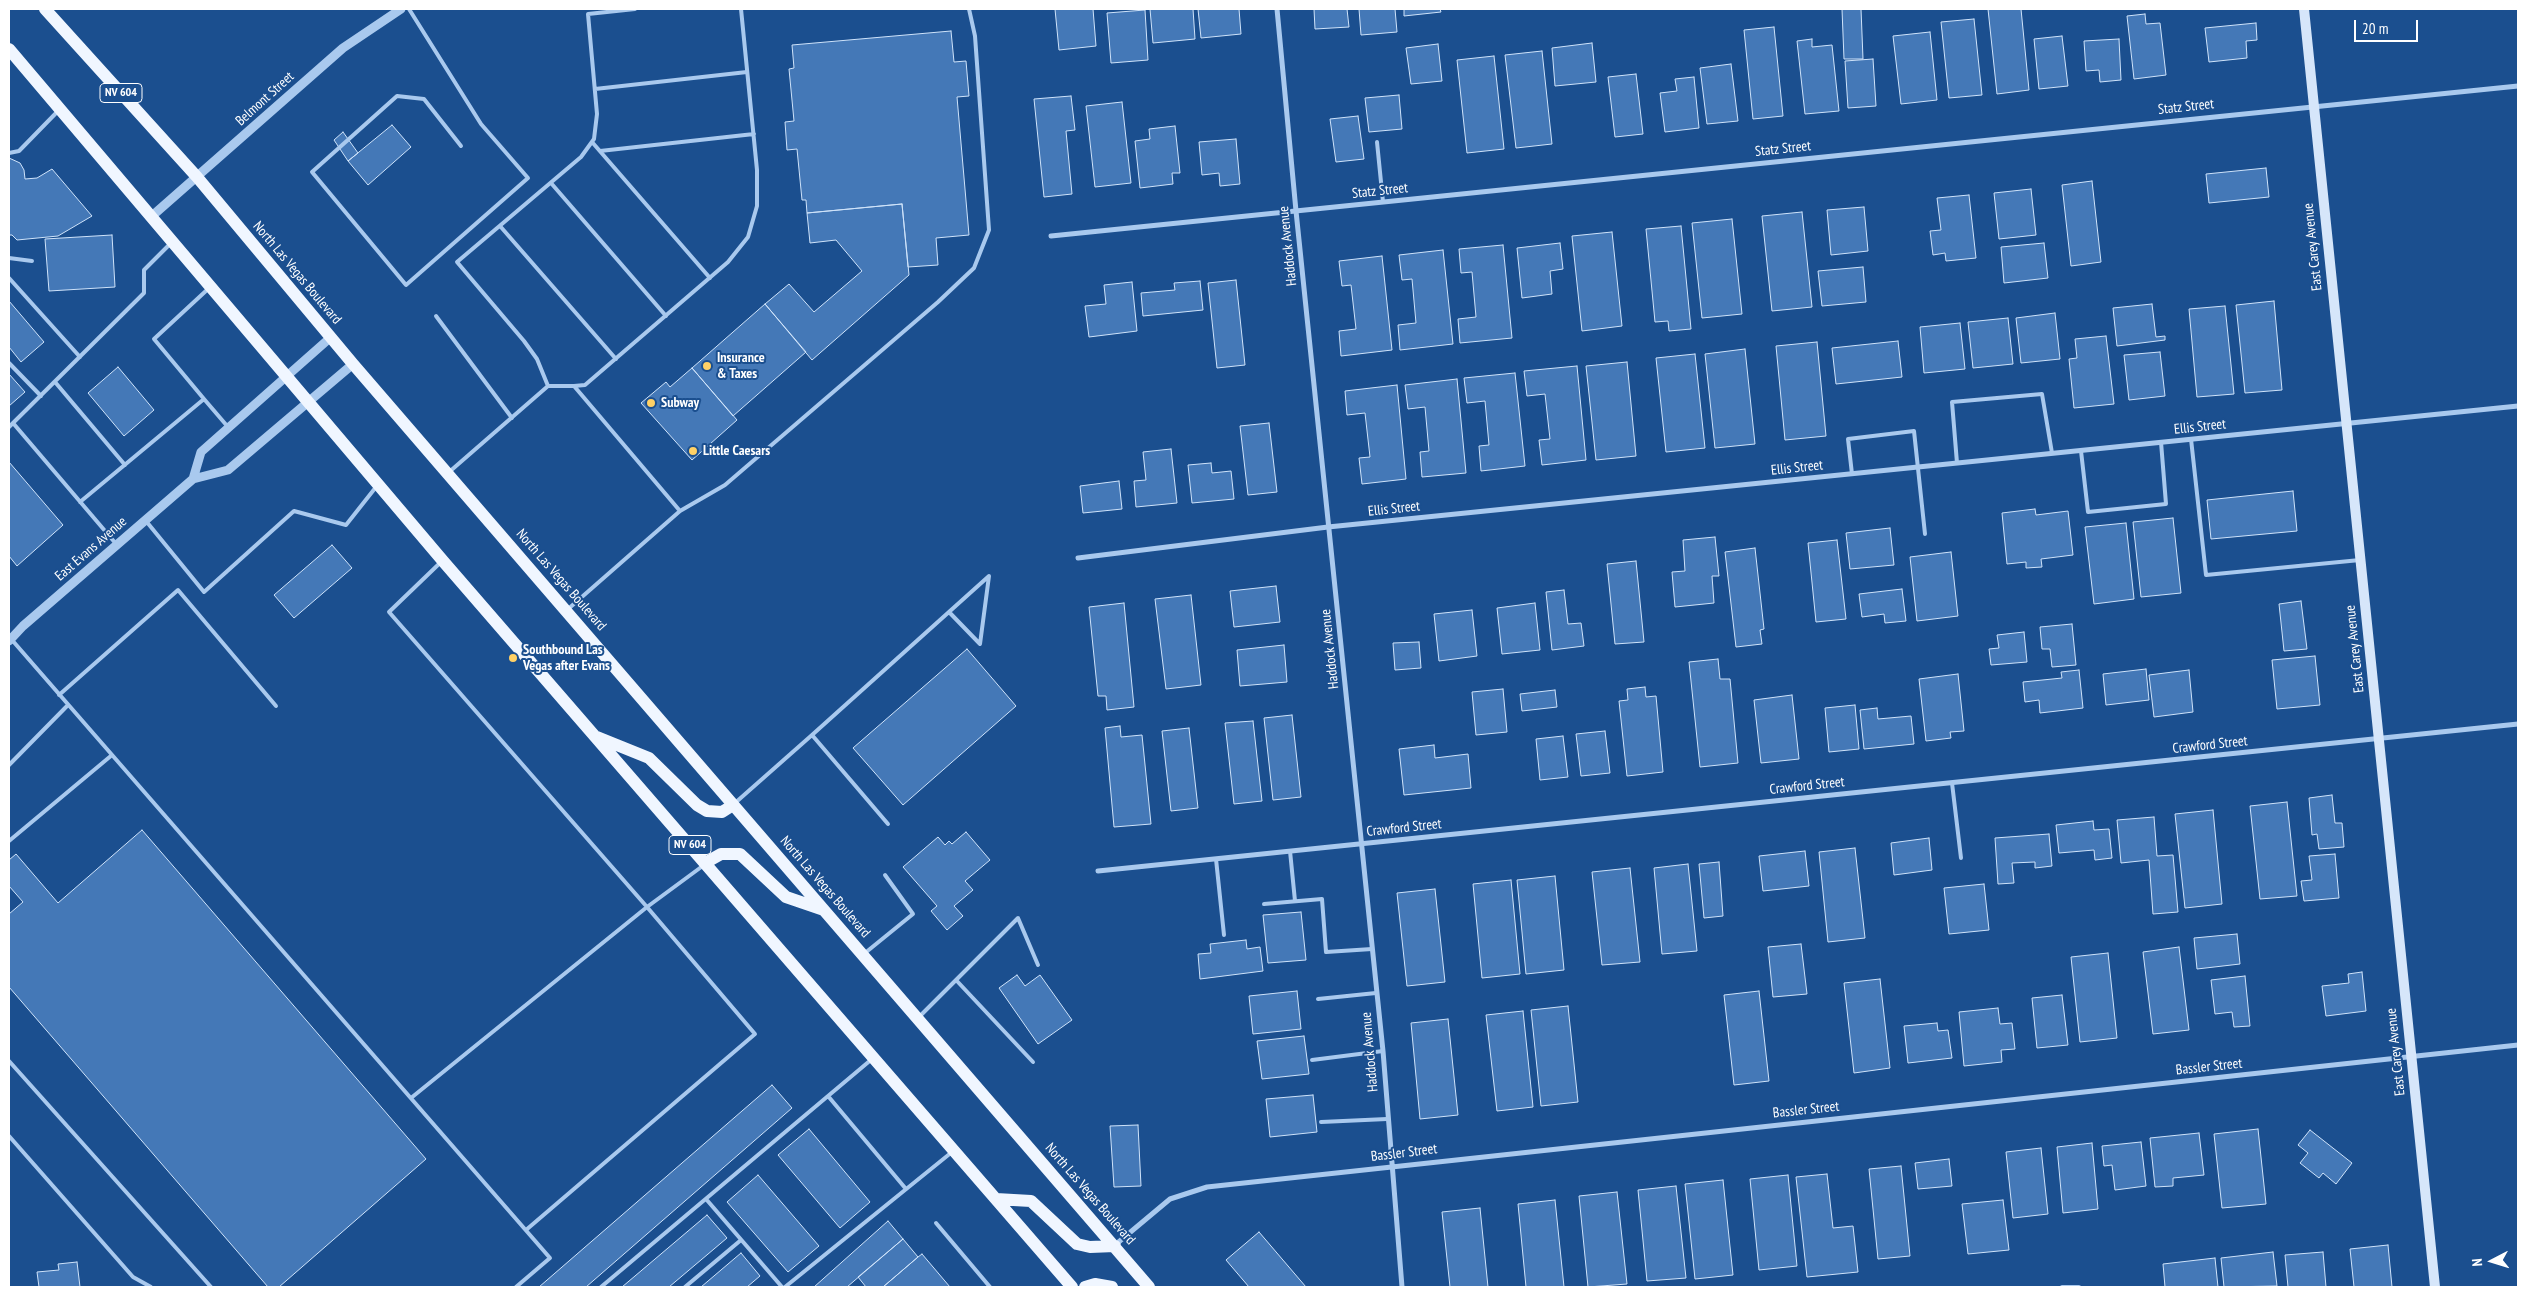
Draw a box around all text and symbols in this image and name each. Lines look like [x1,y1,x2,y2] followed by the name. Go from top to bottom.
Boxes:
[2357,10,2421,42] scale bar
[2362,19,2388,38] text: 20 m
[232,68,298,130] street label: Belmont Street
[100,84,142,102] road number: NV 604
[2157,96,2215,118] street label: Statz Street
[1754,138,1812,160] street label: Statz Street
[1351,180,1409,202] street label: Statz Street
[2300,202,2326,292] street label: East Carey Avenue
[1275,205,1301,287] street label: Haddock Avenue
[249,218,345,328] street label: North Las Vegas Boulevard
[717,350,765,382] place label: Insurance & Taxes
[701,360,713,372] marker: Insurance & Taxes
[661,395,699,411] place label: Subway
[645,397,657,409] marker: Subway
[2173,416,2227,438] street label: Ellis Street
[703,443,770,459] place label: Little Caesars
[687,445,699,457] marker: Little Caesars
[1770,457,1824,479] street label: Ellis Street
[1367,498,1421,520] street label: Ellis Street
[52,513,130,585] street label: East Evans Avenue
[512,526,610,634] street label: North Las Vegas Boulevard
[2342,604,2368,694] street label: East Carey Avenue
[1317,608,1343,690] street label: Haddock Avenue
[523,642,610,674] place label: Southbound Las Vegas after Evans
[507,652,519,664] marker: Southbound Las Vegas after Evans
[2172,733,2248,757] street label: Crawford Street
[1769,774,1845,798] street label: Crawford Street
[1366,816,1442,840] street label: Crawford Street
[776,833,874,941] street label: North Las Vegas Boulevard
[669,836,711,854] road number: NV 604
[2383,1007,2409,1097] street label: East Carey Avenue
[1358,1011,1382,1093] street label: Haddock Avenue
[2175,1055,2243,1079] street label: Bassler Street
[1772,1098,1840,1122] street label: Bassler Street
[1041,1140,1139,1248] street label: North Las Vegas Boulevard
[1370,1141,1438,1165] street label: Bassler Street
[2467,1236,2517,1286] north arrow
[2468,1258,2486,1267] text: N

